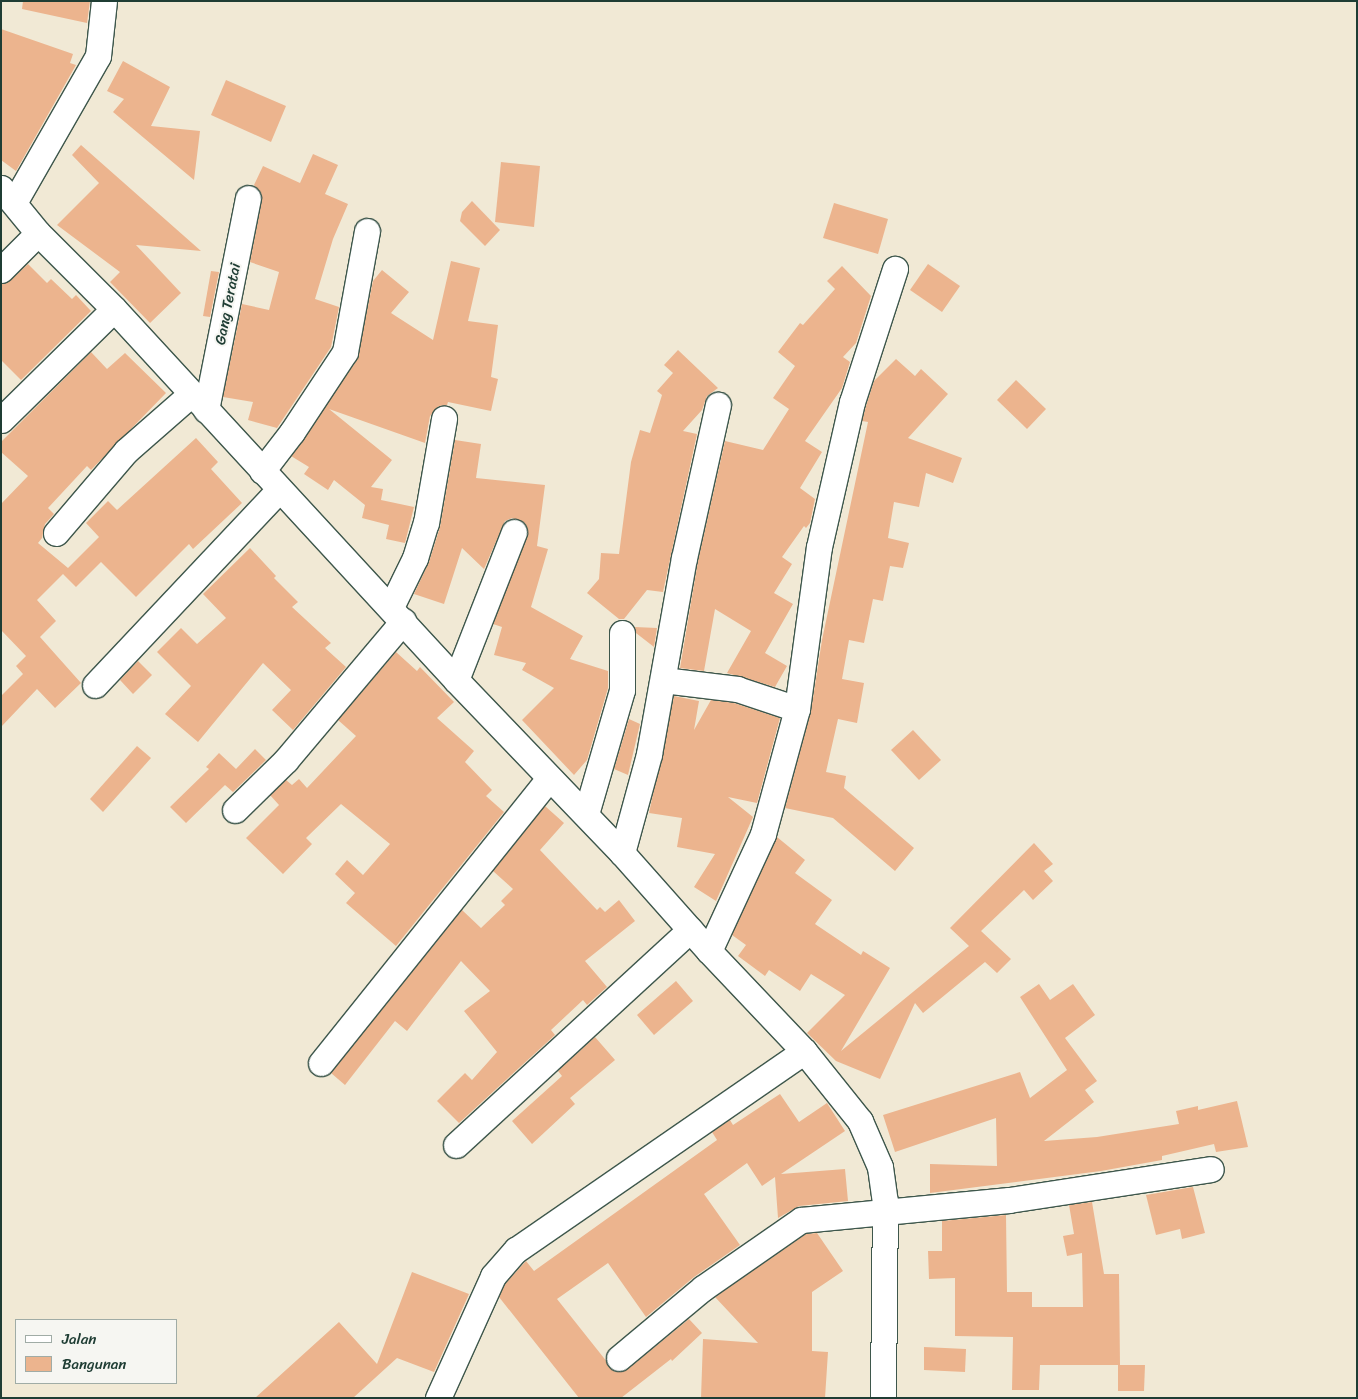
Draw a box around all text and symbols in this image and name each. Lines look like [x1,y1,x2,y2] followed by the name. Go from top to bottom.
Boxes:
[211,262,245,346] street label: Gang Teratai
[15,1319,178,1384] legend
[62,1326,96,1352] text: Jalan
[62,1351,126,1377] text: Bangunan

